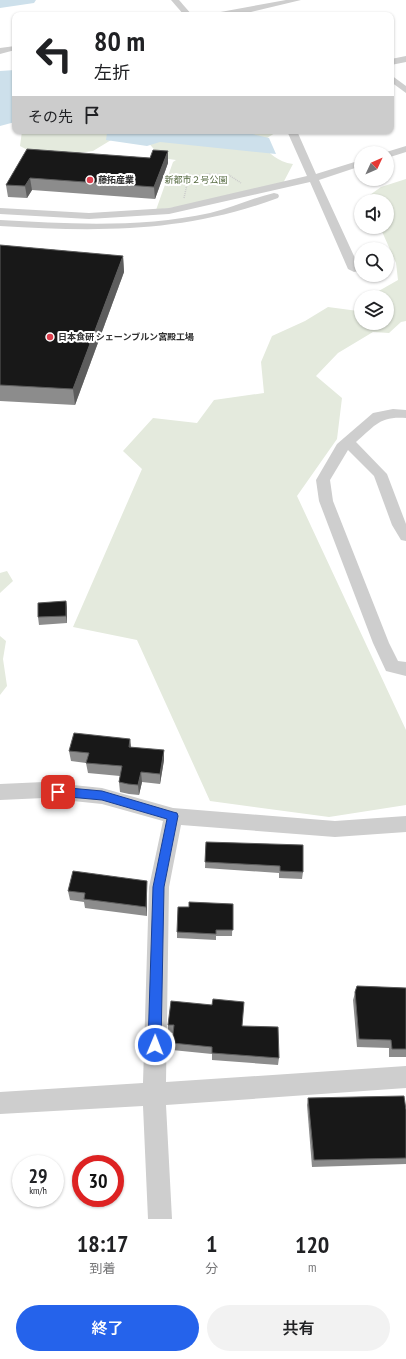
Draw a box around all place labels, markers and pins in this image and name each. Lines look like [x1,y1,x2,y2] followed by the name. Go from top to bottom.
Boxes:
[98,174,134,185] place label: 藤拓産業
[85,175,95,185] marker: 藤拓産業
[58,331,194,342] place label: 日本食研 シェーンブルン宮殿工場
[45,332,55,342] marker: 日本食研 シェーンブルン宮殿工場
[41,775,75,809] pin

